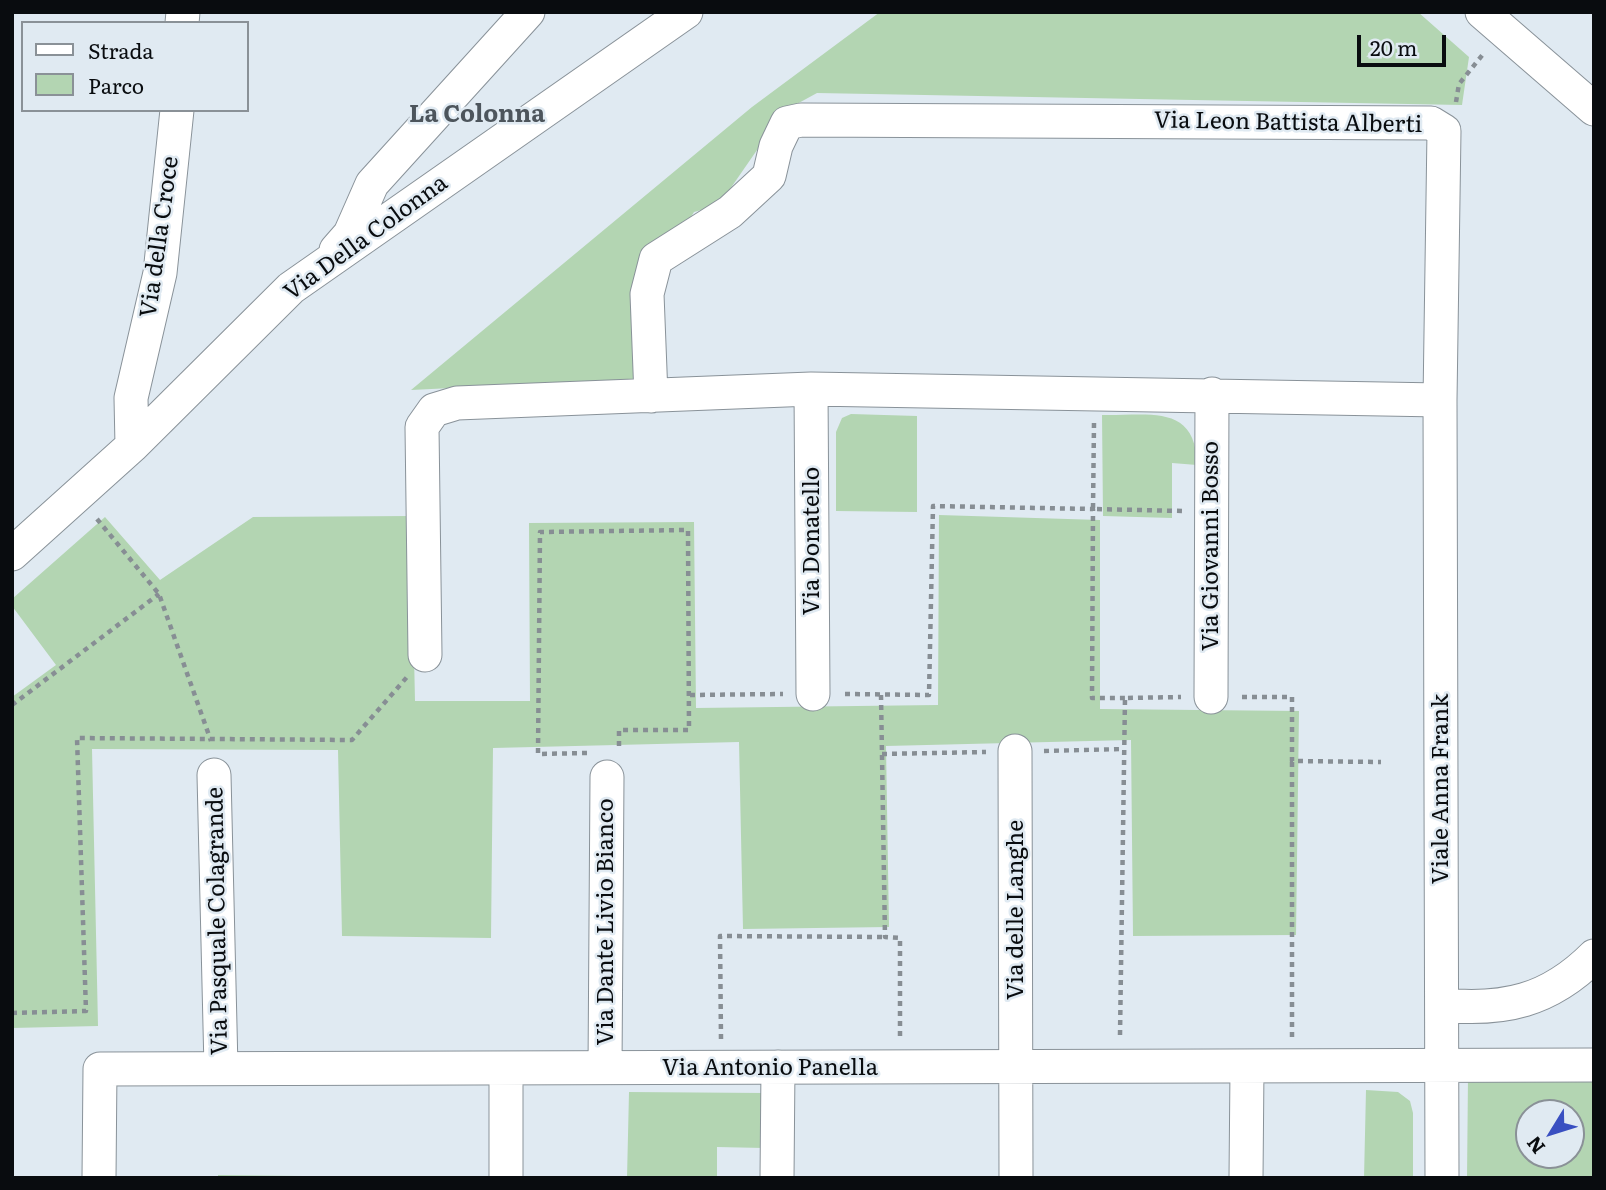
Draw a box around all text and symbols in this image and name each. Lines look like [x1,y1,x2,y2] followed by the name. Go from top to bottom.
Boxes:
[21,21,248,112] legend
[1361,21,1450,65] scale bar
[1370,31,1417,62] text: 20 m
[88,34,154,65] text: Strada
[88,69,144,100] text: Parco
[409,101,545,129] district label: La Colonna
[1154,107,1422,139] street label: Via Leon Battista Alberti
[135,155,185,319] street label: Via della Croce
[279,169,453,307] street label: Via Della Colonna
[1197,441,1225,651] street label: Via Giovanni Bosso
[798,467,826,615] street label: Via Donatello
[1427,694,1455,884] street label: Viale Anna Frank
[202,787,234,1055] street label: Via Pasquale Colagrande
[592,798,620,1046] street label: Via Dante Livio Bianco
[1002,820,1030,1000] street label: Via delle Langhe
[662,1054,878,1082] street label: Via Antonio Panella
[1515,1099,1585,1169] north arrow
[1519,1131,1551,1161] text: N

